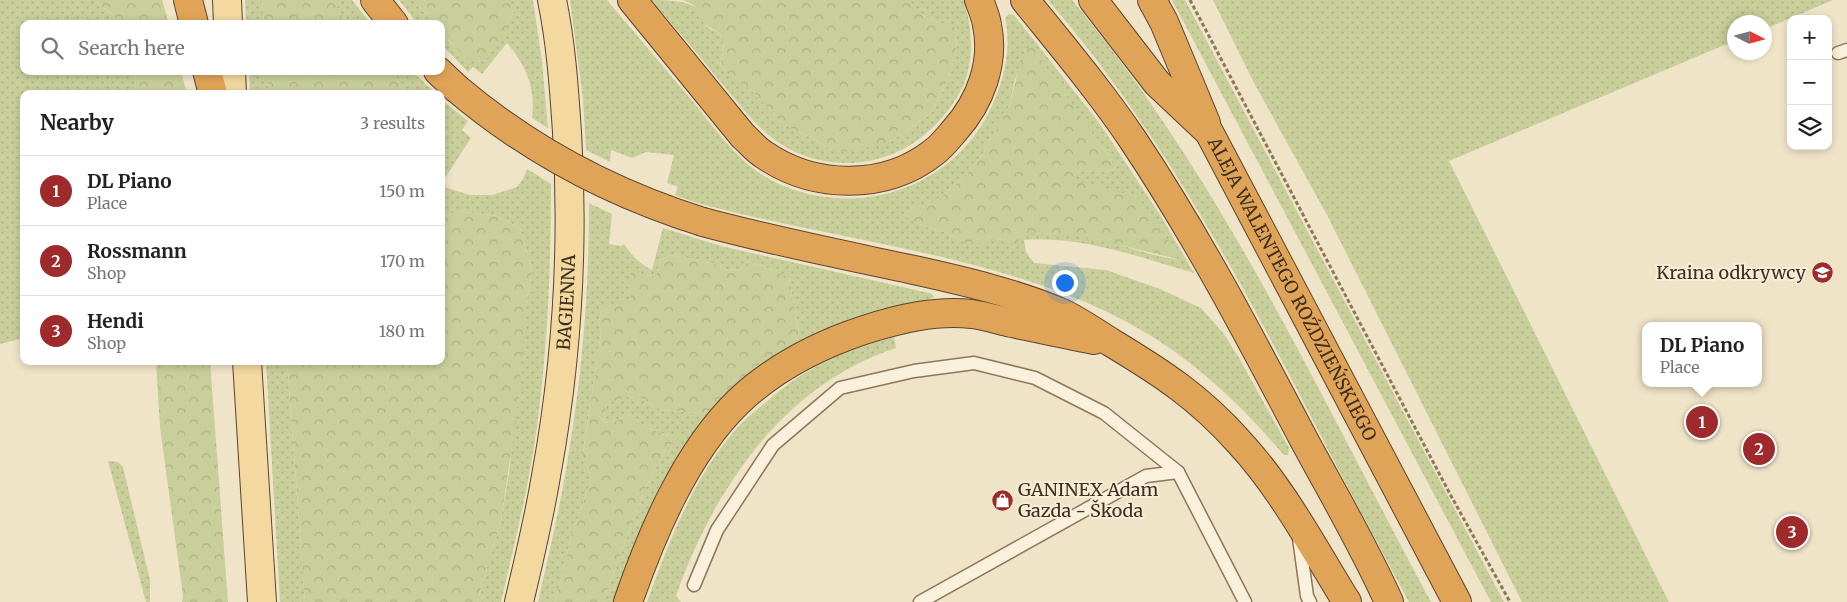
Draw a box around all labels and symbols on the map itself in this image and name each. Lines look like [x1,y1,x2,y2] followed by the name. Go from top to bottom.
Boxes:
[1727,15,1772,60] north arrow
[1202,132,1382,445] street label: ALEJA WALENTEGO ROŹDZIEŃSKIEGO
[552,254,580,351] street label: BAGIENNA
[1656,261,1807,284] place label: Kraina odkrywcy
[1810,261,1834,285] school or university icon: Kraina odkrywcy
[1052,270,1078,296] your location
[1686,403,1718,441] pin: 1
[1743,430,1775,468] pin: 2
[1018,478,1158,522] place label: GANINEX Adam Gazda - Škoda
[990,488,1014,512] shop icon: GANINEX Adam Gazda - Škoda
[1776,513,1808,551] pin: 3

